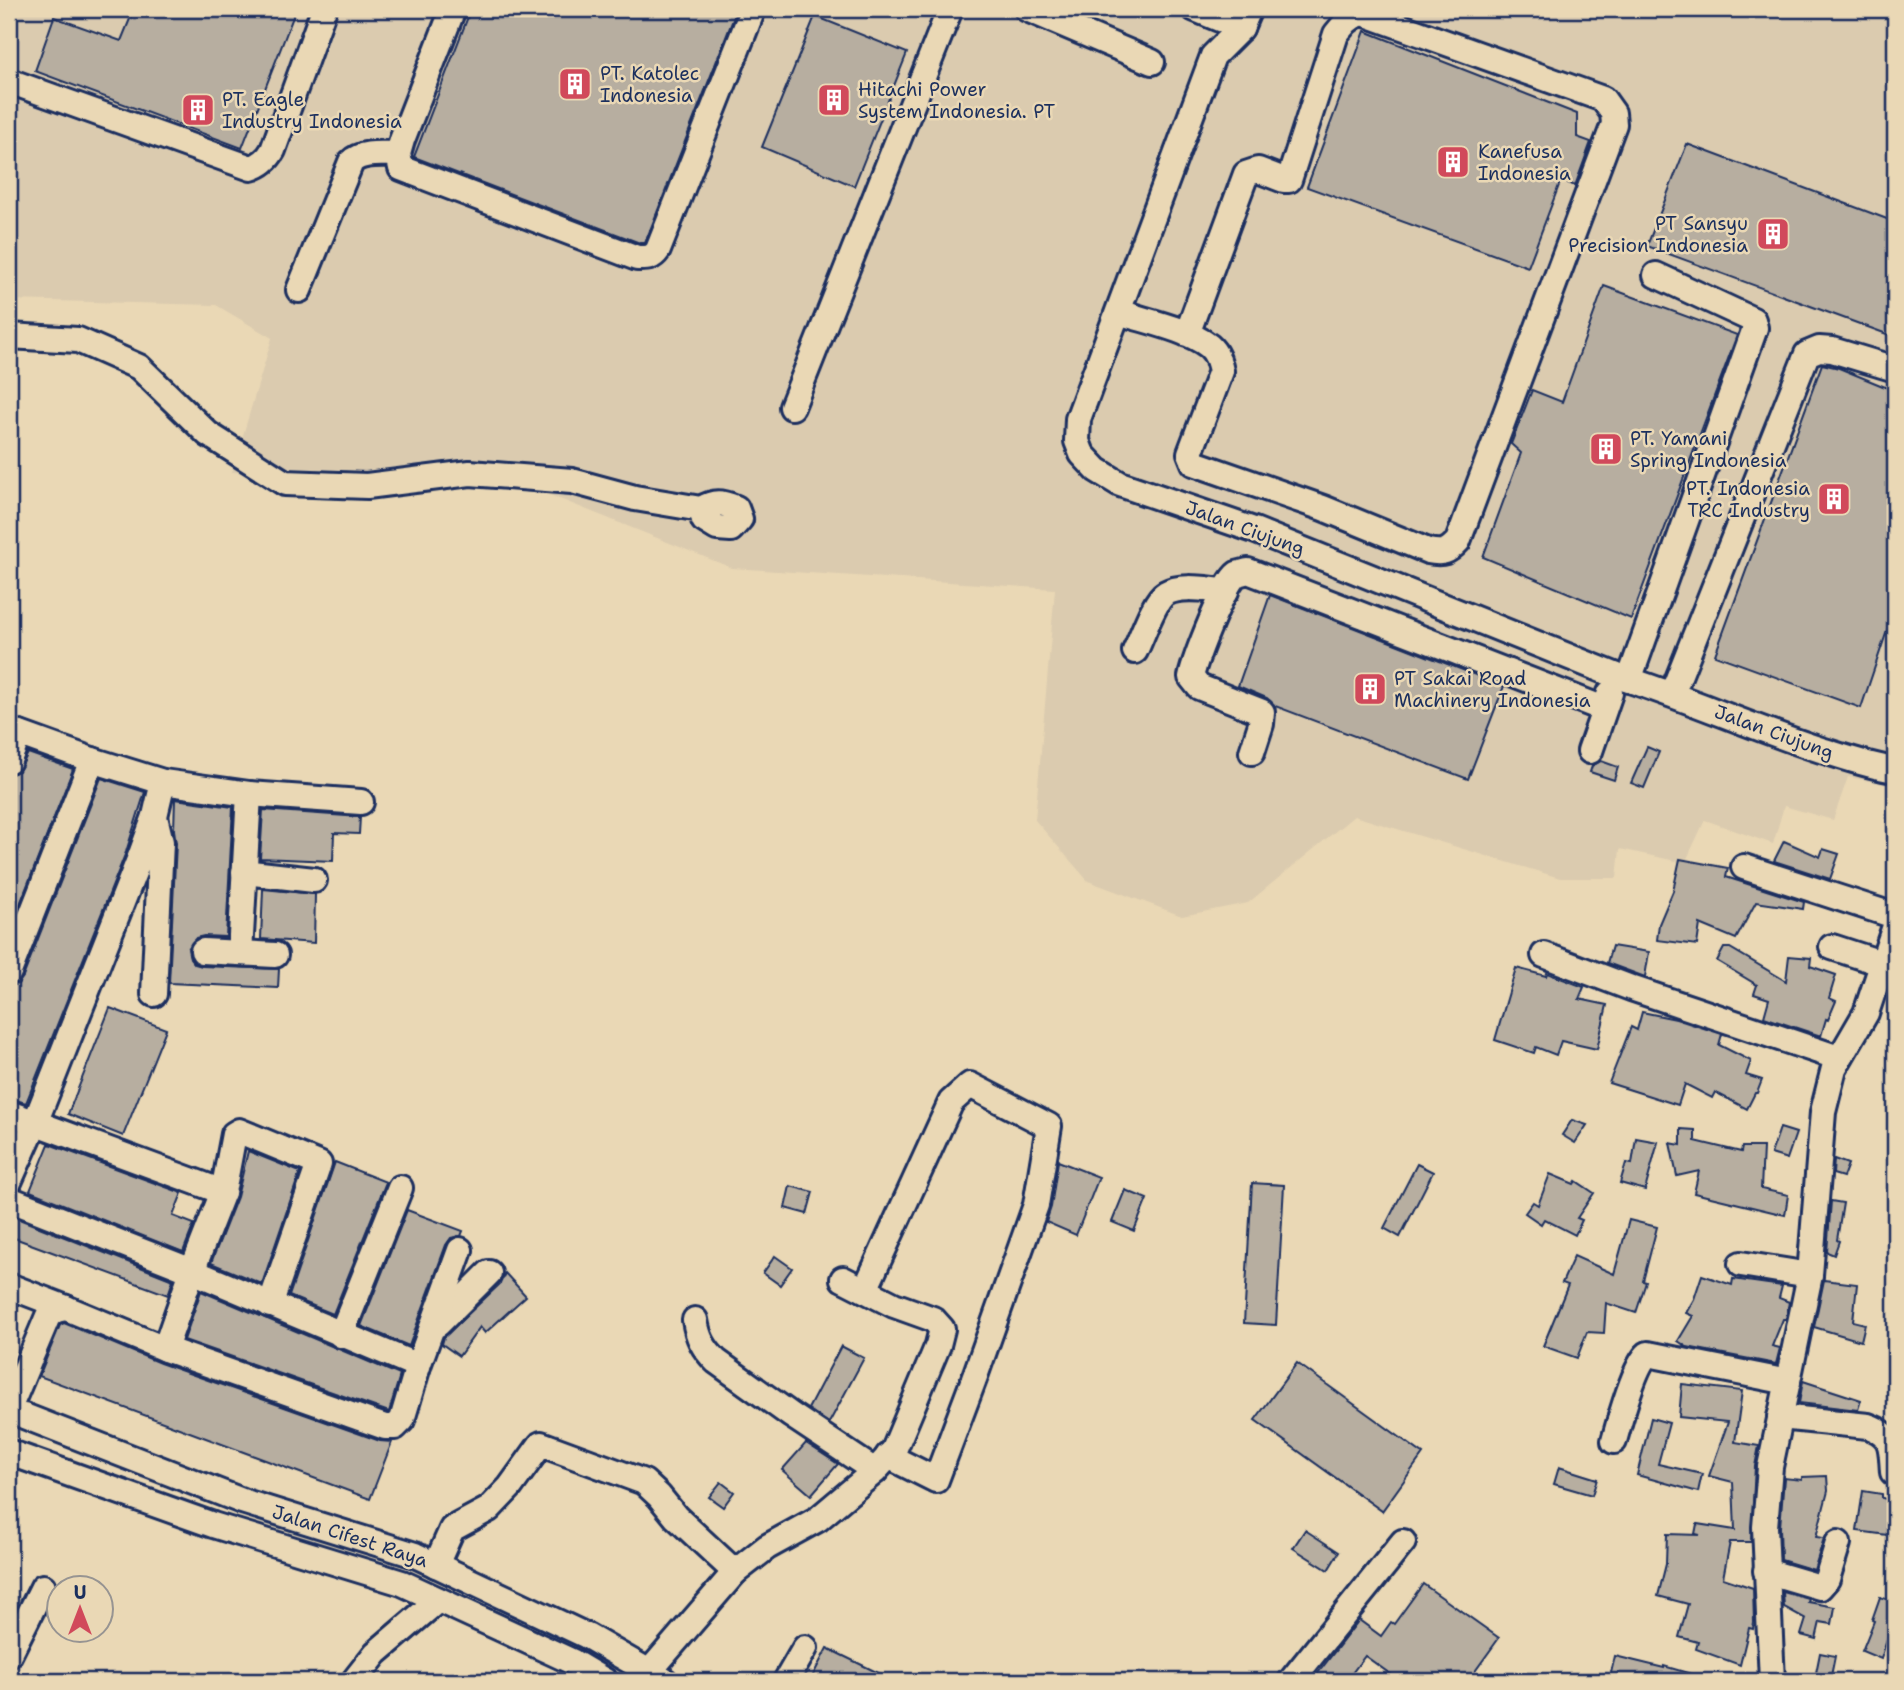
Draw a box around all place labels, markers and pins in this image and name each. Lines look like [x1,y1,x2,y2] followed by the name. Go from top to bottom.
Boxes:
[600,61,699,108] place label: PT. Katolec Indonesia
[556,65,594,103] building icon: PT. Katolec Indonesia
[858,77,1056,124] place label: Hitachi Power System Indonesia. PT
[815,81,853,119] building icon: Hitachi Power System Indonesia. PT
[222,87,402,134] place label: PT. Eagle Industry Indonesia
[179,91,217,129] building icon: PT. Eagle Industry Indonesia
[1478,139,1571,186] place label: Kanefusa Indonesia
[1434,143,1472,181] building icon: Kanefusa Indonesia
[1568,211,1748,258] place label: PT Sansyu Precision Indonesia
[1754,215,1792,253] building icon: PT Sansyu Precision Indonesia
[1630,426,1787,473] place label: PT. Yamani Spring Indonesia
[1587,430,1625,468] building icon: PT. Yamani Spring Indonesia
[1686,476,1810,523] place label: PT. Indonesia TRC Industry
[1815,480,1853,518] building icon: PT. Indonesia TRC Industry
[1394,666,1591,713] place label: PT Sakai Road Machinery Indonesia
[1351,670,1389,708] building icon: PT Sakai Road Machinery Indonesia

